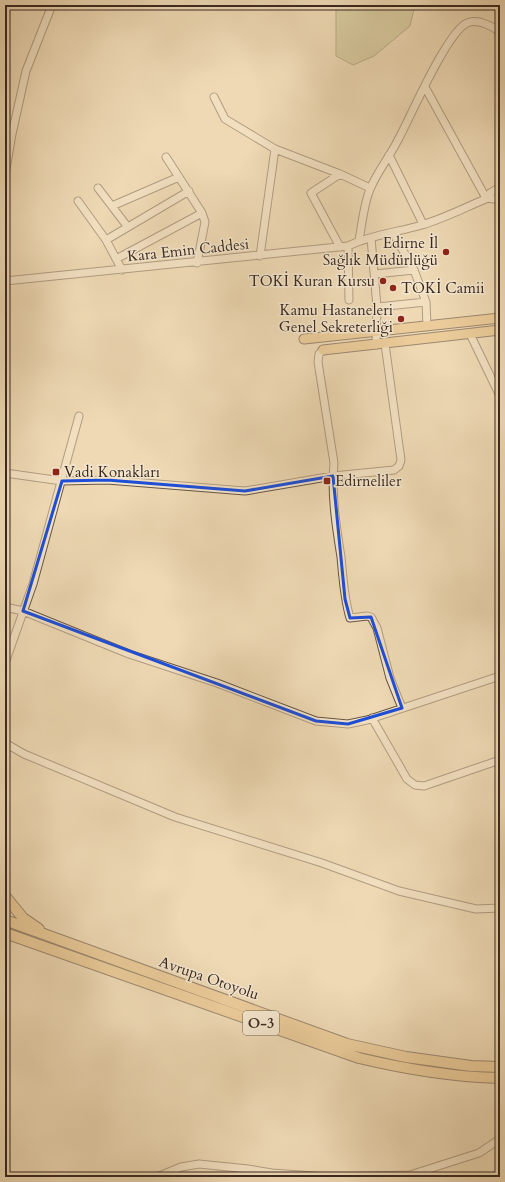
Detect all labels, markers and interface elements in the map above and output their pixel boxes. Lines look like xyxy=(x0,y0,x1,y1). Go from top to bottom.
place label: Edirne İl Sağlık Müdürlüğü xyxy=(323,233,438,270)
street label: Kara Emin Caddesi xyxy=(126,234,250,266)
marker: Edirne İl Sağlık Müdürlüğü xyxy=(441,247,451,257)
place label: TOKİ Kuran Kursu xyxy=(249,271,375,291)
marker: TOKİ Kuran Kursu xyxy=(378,276,388,286)
place label: TOKİ Camii xyxy=(401,278,484,298)
marker: TOKİ Camii xyxy=(388,283,398,293)
place label: Kamu Hastaneleri Genel Sekreterliği xyxy=(279,300,393,337)
marker: Kamu Hastaneleri Genel Sekreterliği xyxy=(396,314,406,324)
place label: Vadi Konakları xyxy=(64,462,160,482)
marker: Vadi Konakları xyxy=(51,467,61,477)
place label: Edirneliler xyxy=(335,471,402,491)
marker: Edirneliler xyxy=(322,476,332,486)
street label: Avrupa Otoyolu xyxy=(156,952,262,1004)
road number: O-3 xyxy=(243,1011,279,1035)

